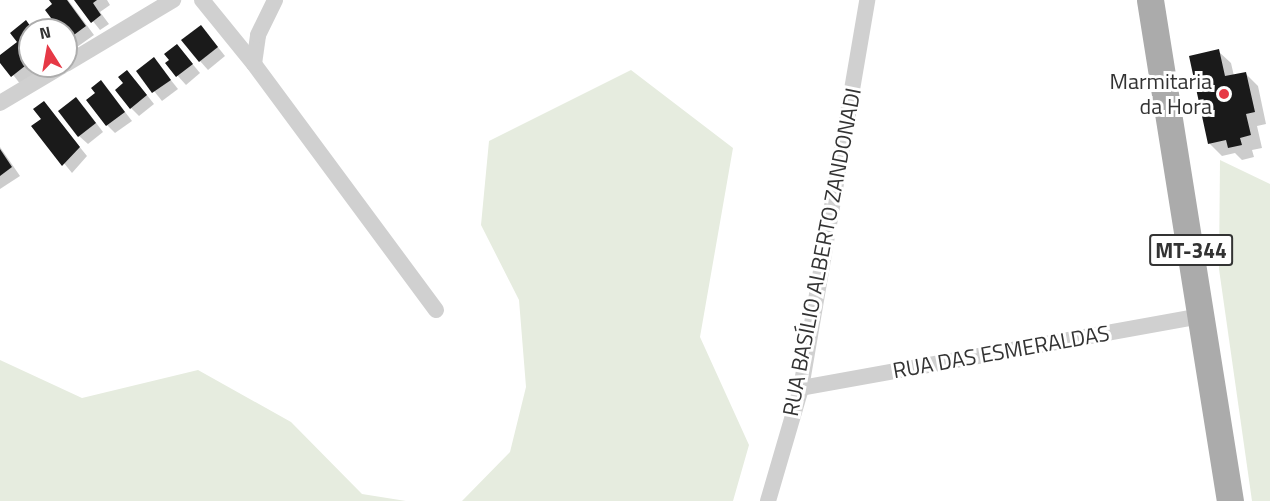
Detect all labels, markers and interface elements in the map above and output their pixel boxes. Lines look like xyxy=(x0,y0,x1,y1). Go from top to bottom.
north arrow xyxy=(18,18,78,78)
text: N xyxy=(37,19,53,45)
place label: Marmitaria da Hora xyxy=(1109,68,1212,119)
street label: RUA BASÍLIO ALBERTO ZANDONADI xyxy=(777,86,867,418)
marker: Marmitaria da Hora xyxy=(1217,87,1231,101)
road number: MT-344 xyxy=(1149,232,1233,268)
street label: RUA DAS ESMERALDAS xyxy=(891,320,1111,384)

